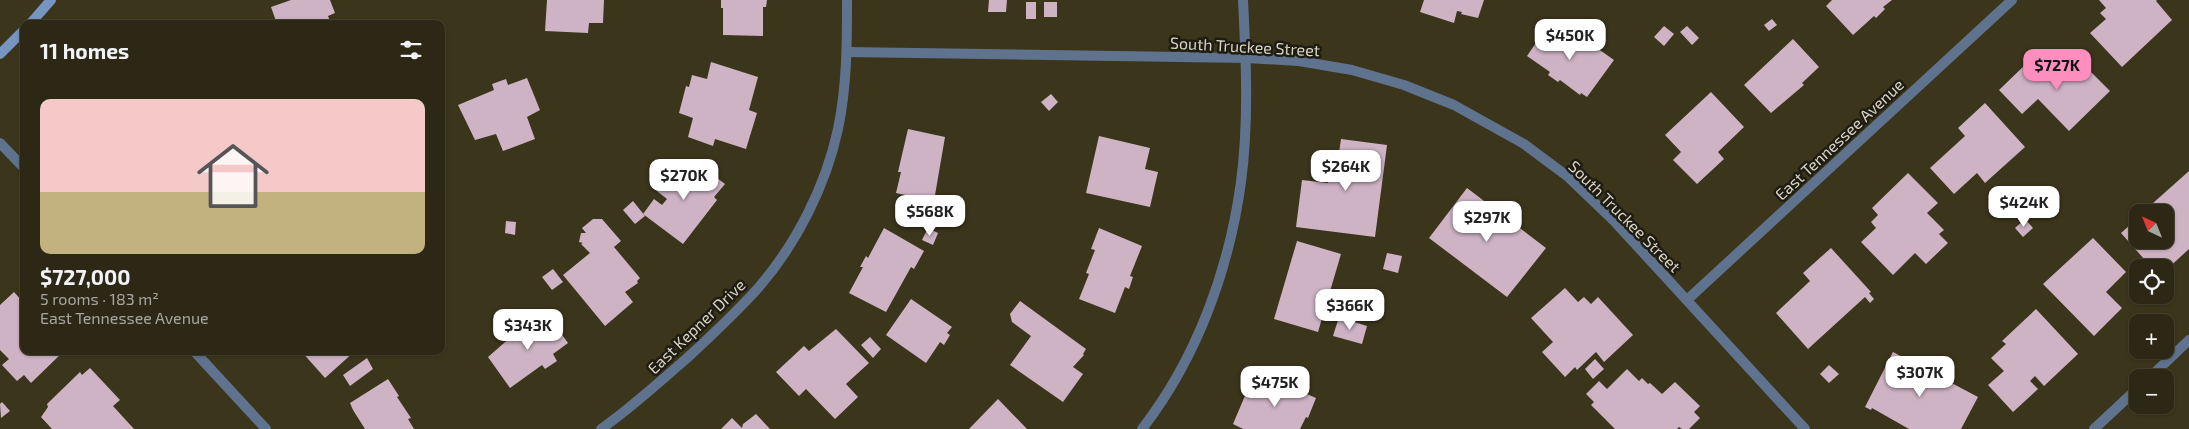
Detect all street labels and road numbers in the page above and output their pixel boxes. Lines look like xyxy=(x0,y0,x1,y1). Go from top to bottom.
street label: South Truckee Street xyxy=(1170,33,1320,59)
street label: East Tennessee Avenue xyxy=(1771,75,1907,203)
street label: South Truckee Street xyxy=(1565,156,1685,276)
street label: East Kepner Drive xyxy=(643,275,749,377)

